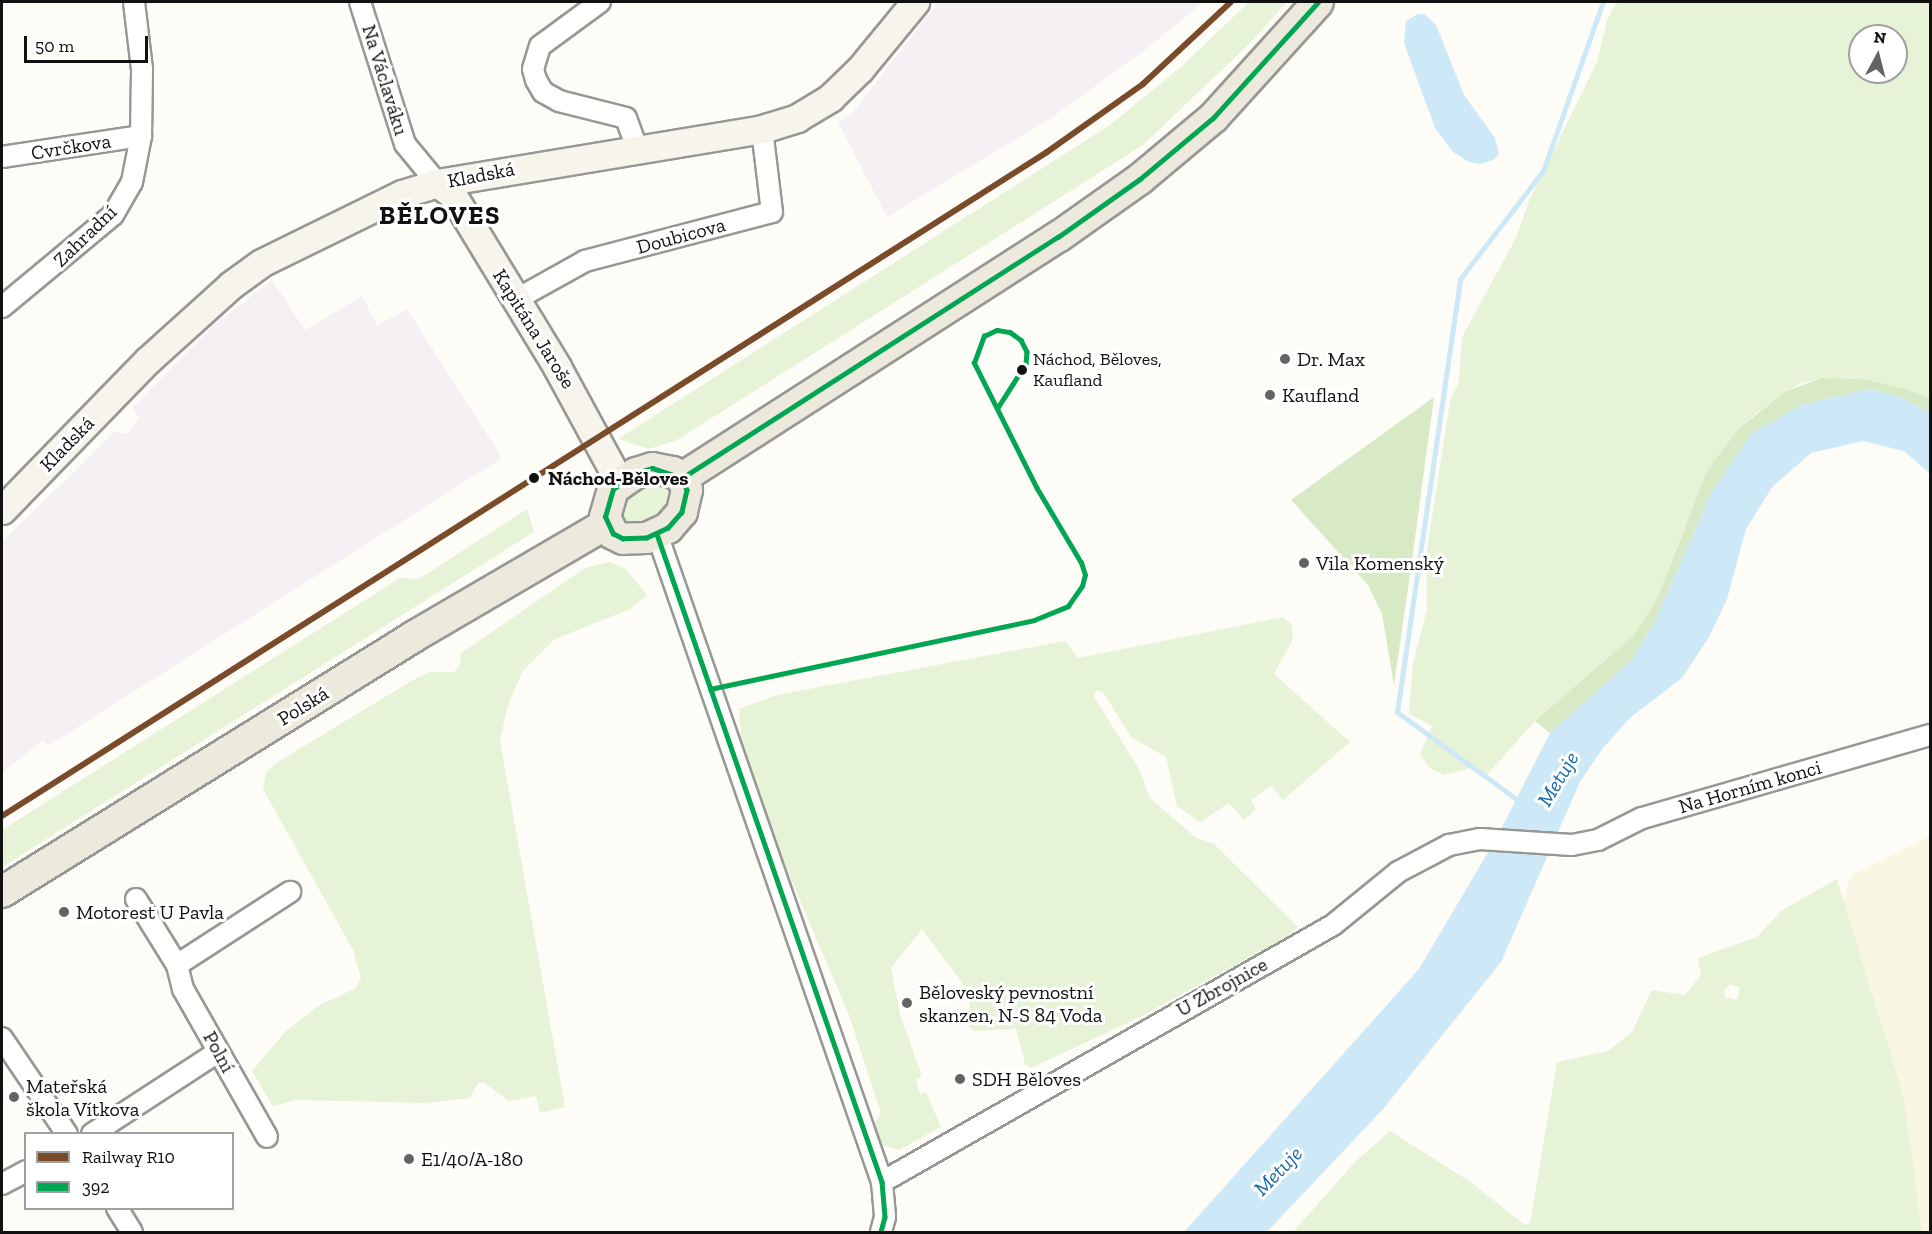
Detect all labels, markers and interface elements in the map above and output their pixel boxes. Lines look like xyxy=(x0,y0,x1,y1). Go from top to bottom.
street label: Na Václaváku xyxy=(357,21,413,139)
scale bar xyxy=(27,24,152,62)
north arrow xyxy=(1848,24,1908,84)
text: N xyxy=(1873,27,1887,48)
text: 50 m xyxy=(35,35,74,57)
street label: Cvrčkova xyxy=(29,129,113,165)
street label: Kladská xyxy=(446,157,516,193)
street label: Zahradní xyxy=(48,200,122,272)
district label: BĚLOVES xyxy=(379,200,501,232)
street label: Doubicova xyxy=(634,213,728,259)
street label: Kapitána Jaroše xyxy=(488,265,580,393)
place label: Dr. Max xyxy=(1297,347,1365,371)
place label: Náchod, Běloves, Kaufland xyxy=(1033,349,1162,392)
marker: Dr. Max xyxy=(1278,352,1292,366)
marker: Náchod, Běloves, Kaufland xyxy=(1016,364,1028,376)
place label: Kaufland xyxy=(1282,383,1359,407)
marker: Kaufland xyxy=(1263,388,1277,402)
street label: Kladská xyxy=(35,411,99,477)
place label: Náchod-Běloves xyxy=(548,466,689,490)
marker: Náchod-Běloves xyxy=(525,469,543,487)
place label: Vila Komenský xyxy=(1316,551,1444,575)
marker: Vila Komenský xyxy=(1297,556,1311,570)
street label: Polská xyxy=(273,681,333,731)
water label: Metuje xyxy=(1532,747,1584,811)
street label: Na Horním konci xyxy=(1676,755,1824,819)
place label: Motorest U Pavla xyxy=(76,900,224,924)
marker: Motorest U Pavla xyxy=(57,905,71,919)
street label: U Zbrojnice xyxy=(1172,952,1272,1022)
place label: Běloveský pevnostní skanzen, N-S 84 Voda xyxy=(919,980,1103,1027)
marker: Běloveský pevnostní skanzen, N-S 84 Voda xyxy=(900,996,914,1010)
street label: Polní xyxy=(198,1027,240,1077)
place label: SDH Běloves xyxy=(972,1067,1081,1091)
marker: SDH Běloves xyxy=(953,1072,967,1086)
place label: Mateřská škola Vítkova xyxy=(26,1074,140,1121)
marker: Mateřská škola Vítkova xyxy=(7,1090,21,1104)
legend xyxy=(24,1132,234,1210)
water label: Metuje xyxy=(1248,1141,1308,1201)
text: Railway R10 xyxy=(82,1146,175,1168)
place label: E1/40/A-180 xyxy=(421,1147,523,1171)
marker: E1/40/A-180 xyxy=(402,1152,416,1166)
text: 392 xyxy=(82,1176,110,1198)

